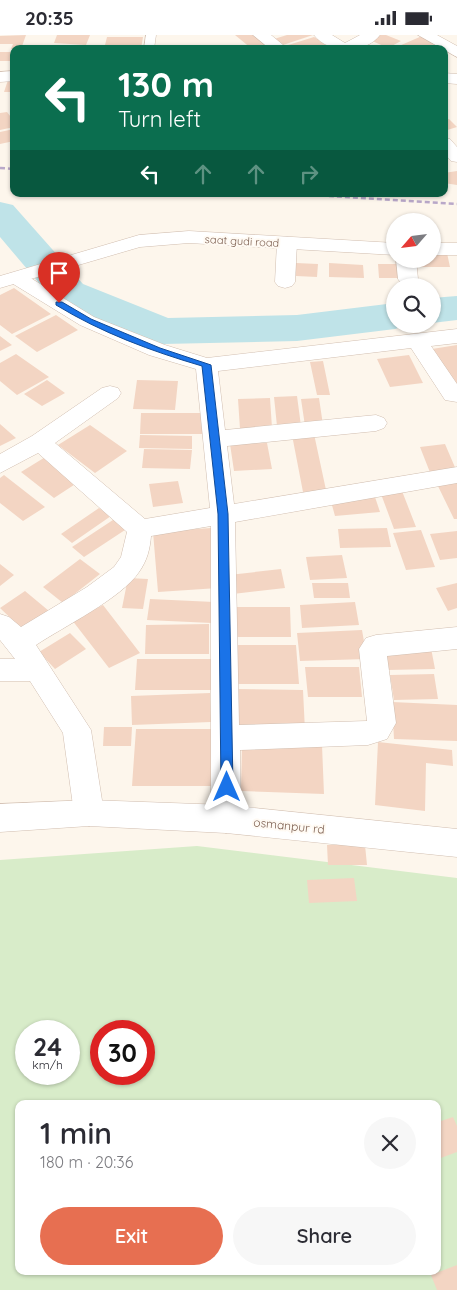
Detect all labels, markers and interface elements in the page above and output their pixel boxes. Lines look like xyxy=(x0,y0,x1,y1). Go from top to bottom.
text: 20:35 xyxy=(25,6,74,30)
text: 130 m xyxy=(118,62,214,106)
icon: left xyxy=(35,65,100,130)
text: Turn left xyxy=(118,105,201,133)
icon: left xyxy=(136,160,164,188)
icon: ahead xyxy=(189,160,217,188)
icon: ahead xyxy=(242,160,270,188)
icon: right xyxy=(295,160,323,188)
north arrow xyxy=(386,213,441,267)
map controls xyxy=(386,213,441,333)
street label: saat gudi road xyxy=(204,232,280,250)
pin xyxy=(38,252,80,303)
icon: arrive xyxy=(45,259,73,287)
button: search xyxy=(386,278,441,333)
position arrow xyxy=(200,760,252,812)
street label: osmanpur rd xyxy=(253,814,325,837)
speed limit sign: 30 xyxy=(90,1020,155,1085)
text: 24 xyxy=(33,1031,62,1062)
text: km/h xyxy=(32,1057,63,1072)
text: 1 min xyxy=(40,1114,112,1152)
button: close xyxy=(364,1117,416,1169)
text: 180 m · 20:36 xyxy=(40,1152,133,1172)
button: Exit xyxy=(40,1207,223,1265)
button: Share xyxy=(233,1207,416,1265)

